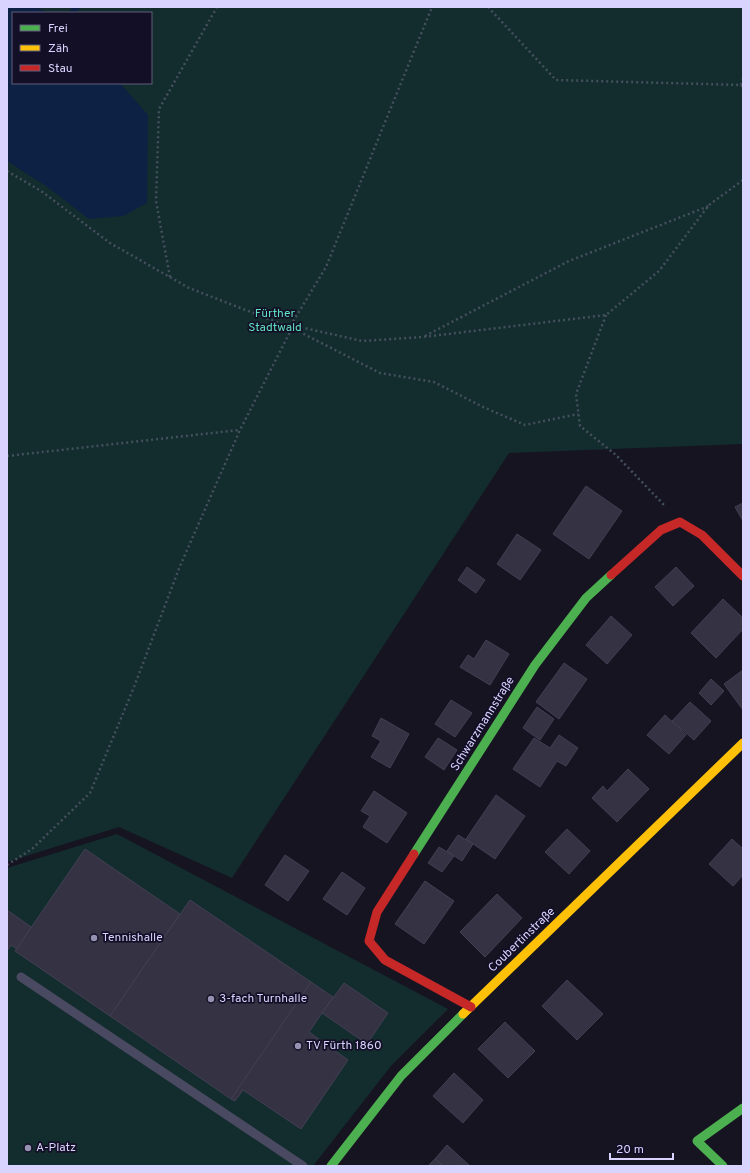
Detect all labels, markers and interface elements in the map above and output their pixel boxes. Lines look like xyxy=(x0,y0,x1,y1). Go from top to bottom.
legend xyxy=(12,12,152,84)
text: Frei xyxy=(48,21,68,37)
text: Zäh xyxy=(48,41,69,57)
text: Stau xyxy=(48,61,73,77)
park label: Fürther Stadtwald xyxy=(248,306,302,336)
street label: Schwarzmannstraße xyxy=(447,674,519,774)
street label: Coubertinstraße xyxy=(485,904,559,976)
place label: Tennishalle xyxy=(102,930,163,946)
marker: Tennishalle xyxy=(89,933,99,943)
place label: 3-fach Turnhalle xyxy=(219,991,307,1007)
marker: 3-fach Turnhalle xyxy=(206,994,216,1004)
place label: TV Fürth 1860 xyxy=(306,1038,382,1054)
marker: TV Fürth 1860 xyxy=(293,1041,303,1051)
scale bar xyxy=(610,1135,673,1161)
place label: A-Platz xyxy=(36,1140,76,1156)
text: 20 m xyxy=(616,1142,644,1158)
marker: A-Platz xyxy=(23,1143,33,1153)

